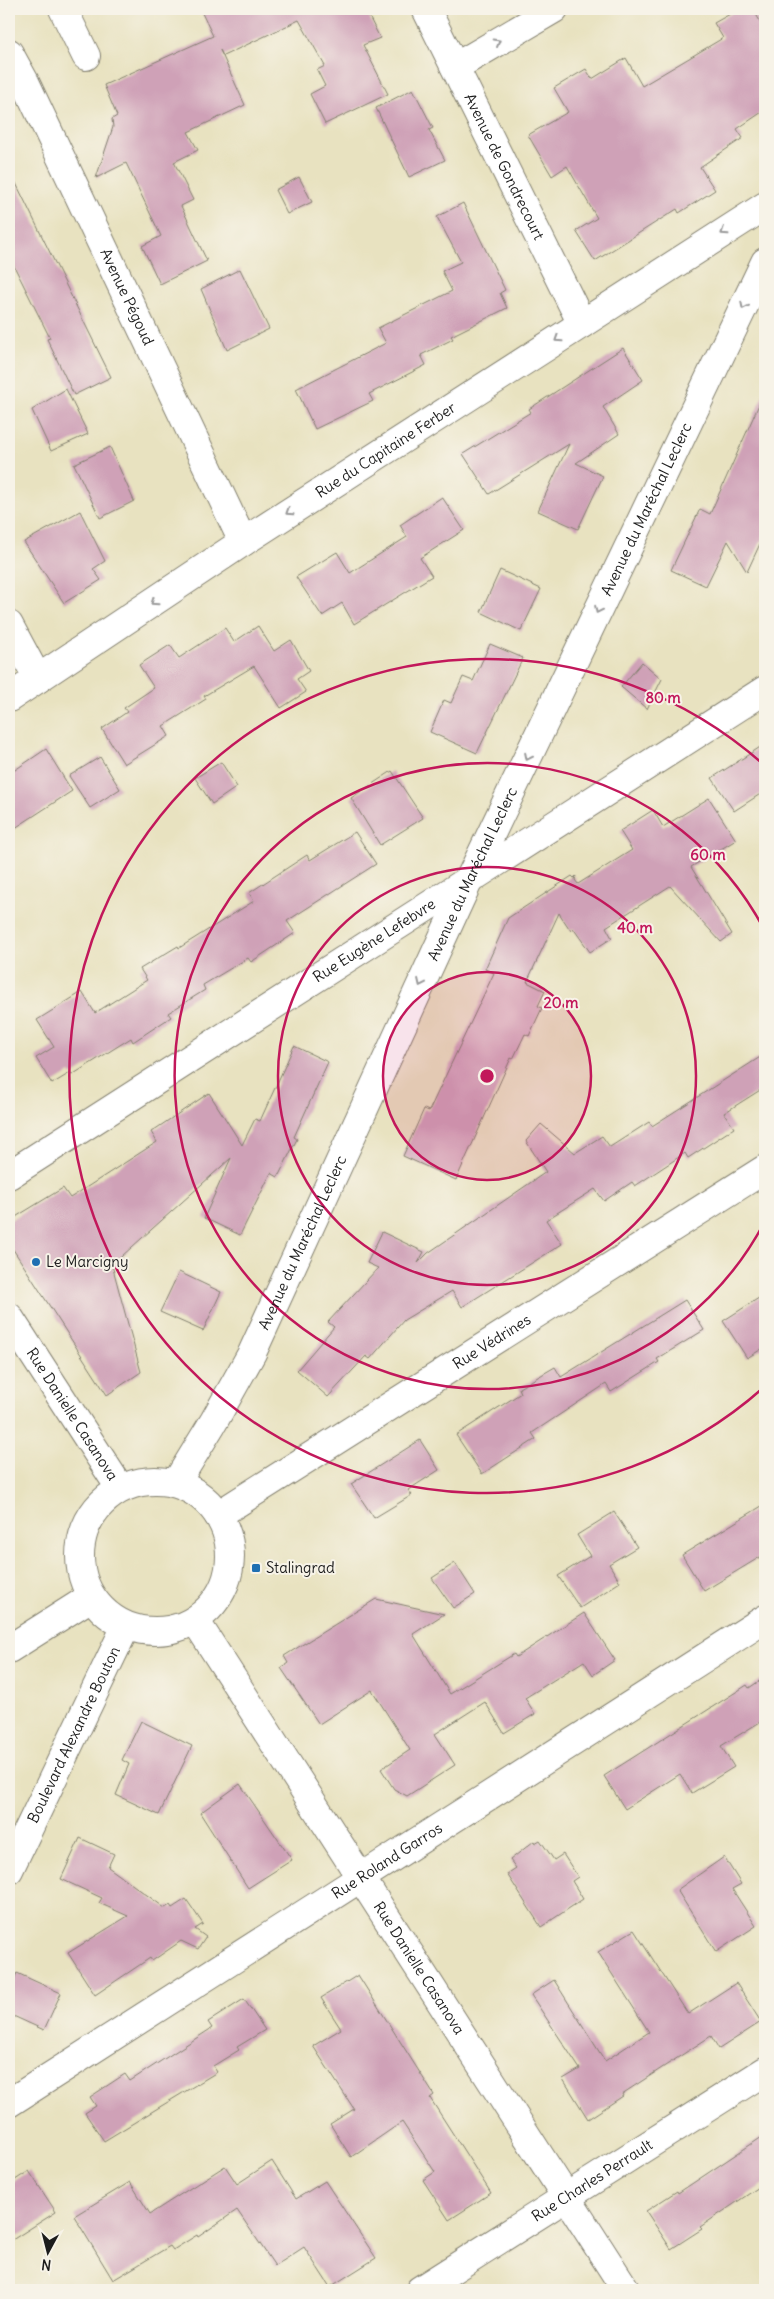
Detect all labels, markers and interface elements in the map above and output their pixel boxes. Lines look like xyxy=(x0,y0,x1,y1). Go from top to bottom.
one-way arrow xyxy=(492,39,501,49)
street label: Avenue de Gondrecourt xyxy=(460,90,549,243)
one-way arrow xyxy=(721,226,730,235)
street label: Avenue Pégoud xyxy=(96,245,158,348)
one-way arrow xyxy=(740,301,750,310)
one-way arrow xyxy=(555,333,564,342)
street label: Rue du Capitaine Ferber xyxy=(312,398,459,502)
street label: Avenue du Maréchal Leclerc xyxy=(597,419,696,599)
one-way arrow xyxy=(285,506,295,515)
one-way arrow xyxy=(150,596,159,605)
one-way arrow xyxy=(594,605,604,614)
text: 80 m xyxy=(645,688,681,707)
one-way arrow xyxy=(524,752,534,761)
street label: Avenue du Maréchal Leclerc xyxy=(423,783,521,964)
text: 60 m xyxy=(690,845,726,864)
street label: Rue Eugène Lefebvre xyxy=(309,894,439,986)
text: 40 m xyxy=(617,918,653,937)
one-way arrow xyxy=(417,978,428,987)
text: 20 m xyxy=(544,993,578,1012)
centre of rings xyxy=(478,1067,496,1085)
street label: Avenue du Maréchal Leclerc xyxy=(254,1152,351,1333)
place label: Le Marcigny xyxy=(46,1252,128,1271)
marker: Le Marcigny xyxy=(30,1256,42,1268)
street label: Rue Védrines xyxy=(449,1310,534,1373)
street label: Rue Danielle Casanova xyxy=(23,1344,123,1484)
place label: Stalingrad xyxy=(266,1558,335,1577)
marker: Stalingrad xyxy=(250,1562,262,1574)
street label: Boulevard Alexandre Bouton xyxy=(23,1643,124,1826)
street label: Rue Roland Garros xyxy=(328,1818,446,1903)
street label: Rue Danielle Casanova xyxy=(370,1898,469,2038)
street label: Rue Charles Perrault xyxy=(528,2135,656,2226)
north arrow xyxy=(22,2226,72,2276)
text: N xyxy=(41,2255,52,2274)

